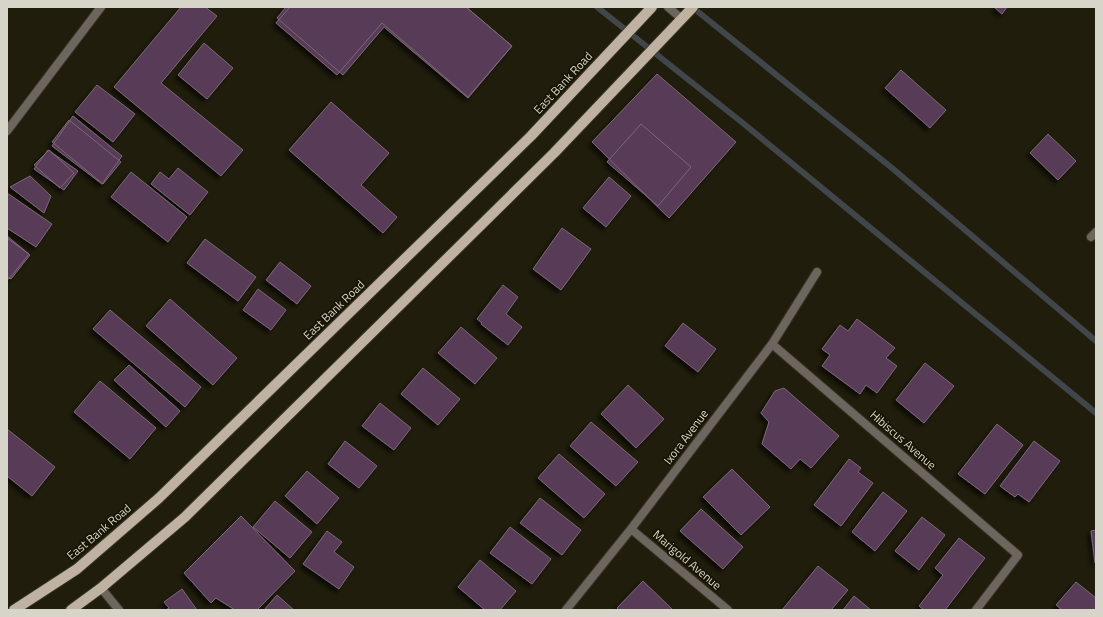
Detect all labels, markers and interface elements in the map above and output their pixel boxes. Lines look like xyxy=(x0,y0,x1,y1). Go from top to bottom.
street label: East Bank Road xyxy=(529,47,597,118)
street label: East Bank Road xyxy=(299,275,369,344)
street label: Ixora Avenue xyxy=(658,405,713,468)
street label: Hibiscus Avenue xyxy=(866,405,941,474)
street label: East Bank Road xyxy=(62,499,135,564)
street label: Marigold Avenue xyxy=(649,525,726,594)

